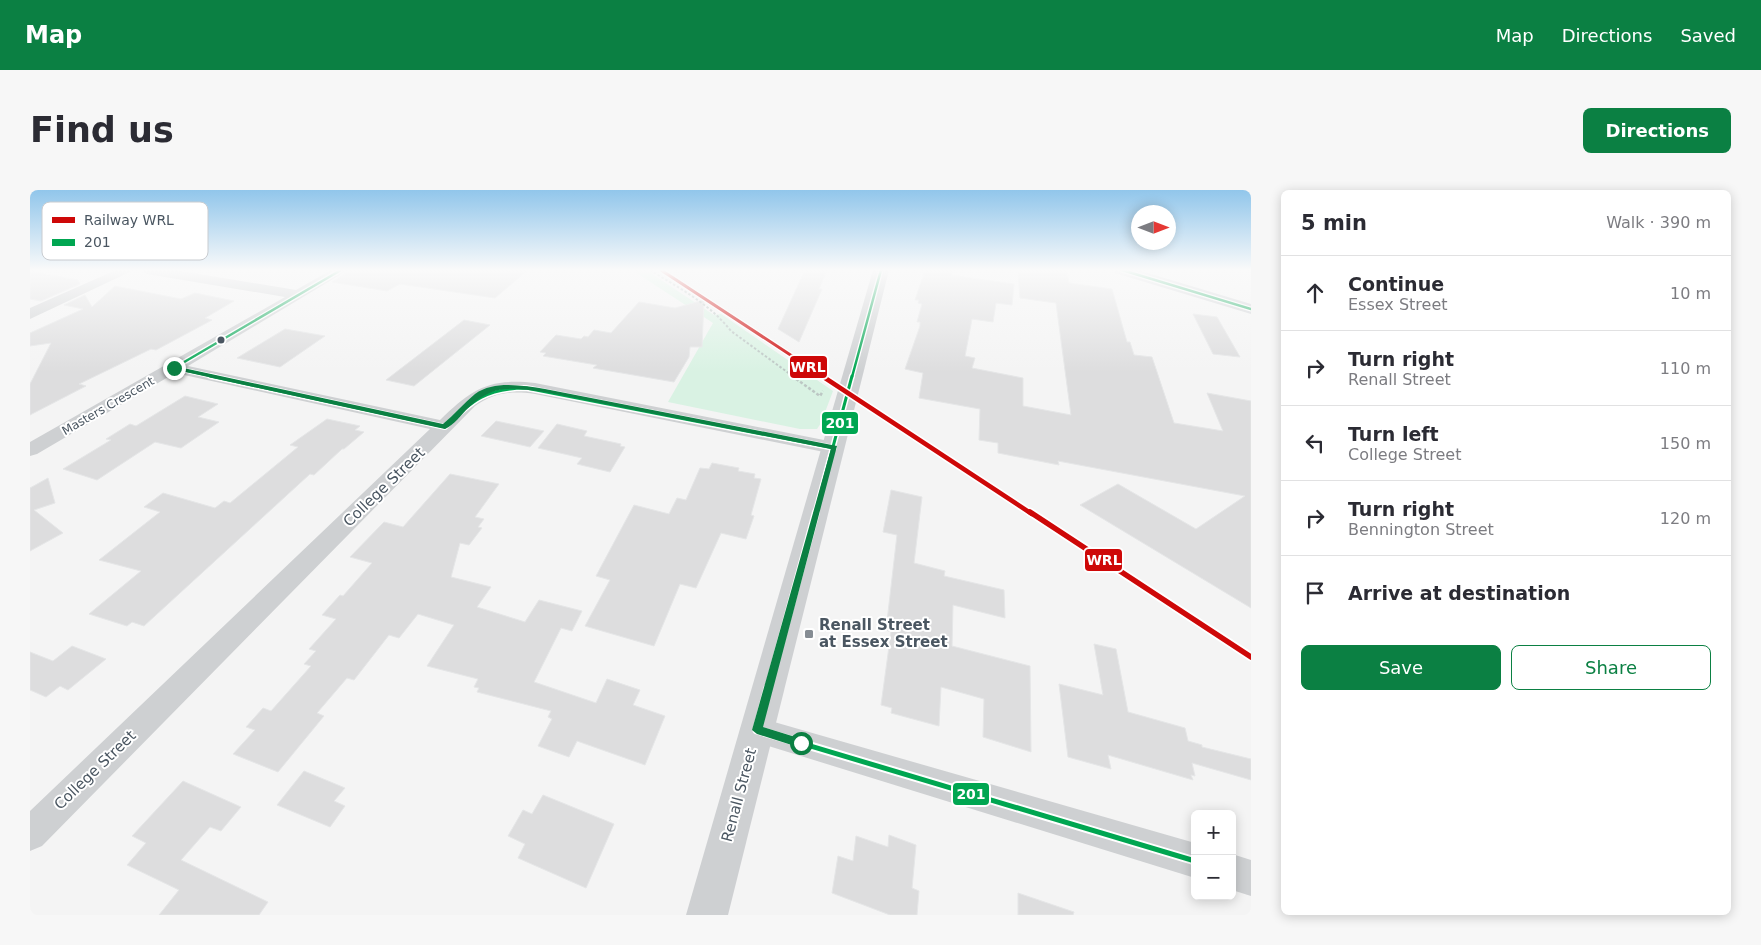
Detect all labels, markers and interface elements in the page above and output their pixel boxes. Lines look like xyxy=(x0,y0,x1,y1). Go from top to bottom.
text: Map xyxy=(25,21,82,49)
text: Map xyxy=(1496,25,1534,46)
text: Directions xyxy=(1562,25,1652,46)
text: Saved xyxy=(1680,25,1736,46)
button: Directions xyxy=(1583,108,1731,153)
text: Find us xyxy=(30,110,174,150)
legend xyxy=(42,202,208,260)
north arrow xyxy=(1131,205,1176,250)
text: 5 min xyxy=(1301,211,1367,235)
text: Railway WRL xyxy=(84,212,174,228)
text: Walk · 390 m xyxy=(1606,213,1711,232)
text: 201 xyxy=(84,234,111,250)
text: Continue xyxy=(1348,273,1444,295)
icon: ahead xyxy=(1301,279,1329,307)
text: 10 m xyxy=(1670,284,1711,303)
text: Essex Street xyxy=(1348,295,1448,314)
unlabelled marker xyxy=(216,335,226,345)
text: Turn right xyxy=(1348,348,1454,370)
icon: right xyxy=(1301,354,1329,382)
line badge: WRL xyxy=(789,355,828,379)
route end xyxy=(163,357,186,380)
text: WRL xyxy=(790,359,826,375)
text: 110 m xyxy=(1660,359,1711,378)
text: Renall Street xyxy=(1348,370,1451,389)
street label: Masters Crescent xyxy=(59,374,157,438)
line badge: 201 xyxy=(821,411,859,435)
text: 201 xyxy=(825,415,855,431)
text: Turn left xyxy=(1348,423,1439,445)
icon: left xyxy=(1301,429,1329,457)
text: 150 m xyxy=(1660,434,1711,453)
street label: College Street xyxy=(340,444,429,530)
text: College Street xyxy=(1348,445,1461,464)
text: Turn right xyxy=(1348,498,1454,520)
icon: right xyxy=(1301,504,1329,532)
text: 120 m xyxy=(1660,509,1711,528)
text: Bennington Street xyxy=(1348,520,1494,539)
line badge: WRL xyxy=(1084,548,1123,572)
text: WRL xyxy=(1086,552,1122,568)
icon: arrive xyxy=(1301,579,1329,607)
text: Arrive at destination xyxy=(1348,582,1570,604)
place label: Renall Street at Essex Street xyxy=(819,616,948,651)
marker: Renall Street at Essex Street xyxy=(803,628,815,640)
button: Save xyxy=(1301,645,1501,690)
button: Share xyxy=(1511,645,1711,690)
street label: College Street xyxy=(51,727,140,813)
route start xyxy=(790,732,813,755)
street label: Renall Street xyxy=(718,746,760,844)
line badge: 201 xyxy=(952,782,990,806)
text: 201 xyxy=(956,786,986,802)
map controls xyxy=(1191,810,1236,900)
button: + xyxy=(1191,810,1236,855)
button: − xyxy=(1191,855,1236,900)

